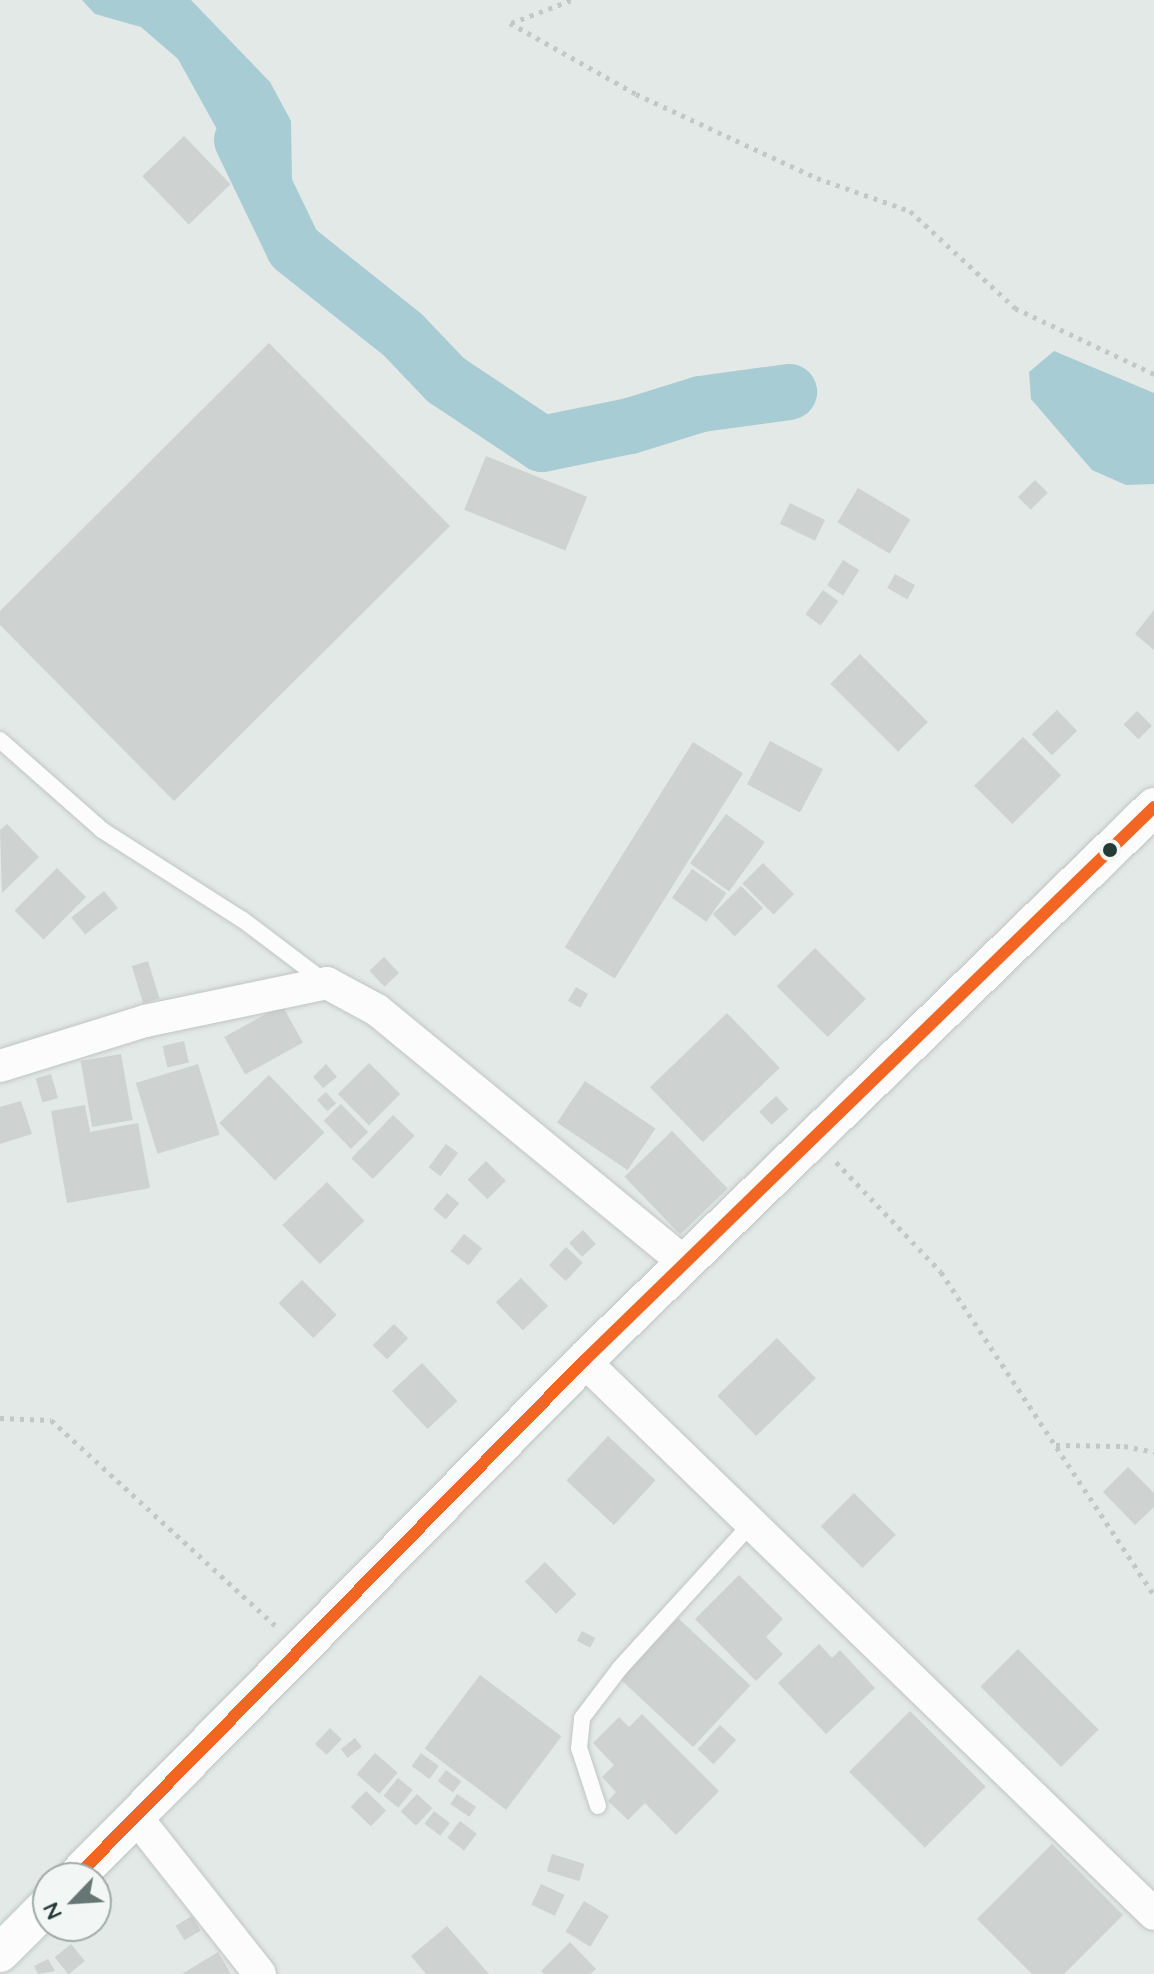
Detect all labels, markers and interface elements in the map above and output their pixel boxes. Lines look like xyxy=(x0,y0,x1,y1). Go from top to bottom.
unlabelled marker xyxy=(1102,842,1118,858)
north arrow xyxy=(32,1862,112,1942)
text: N xyxy=(36,1898,68,1925)

